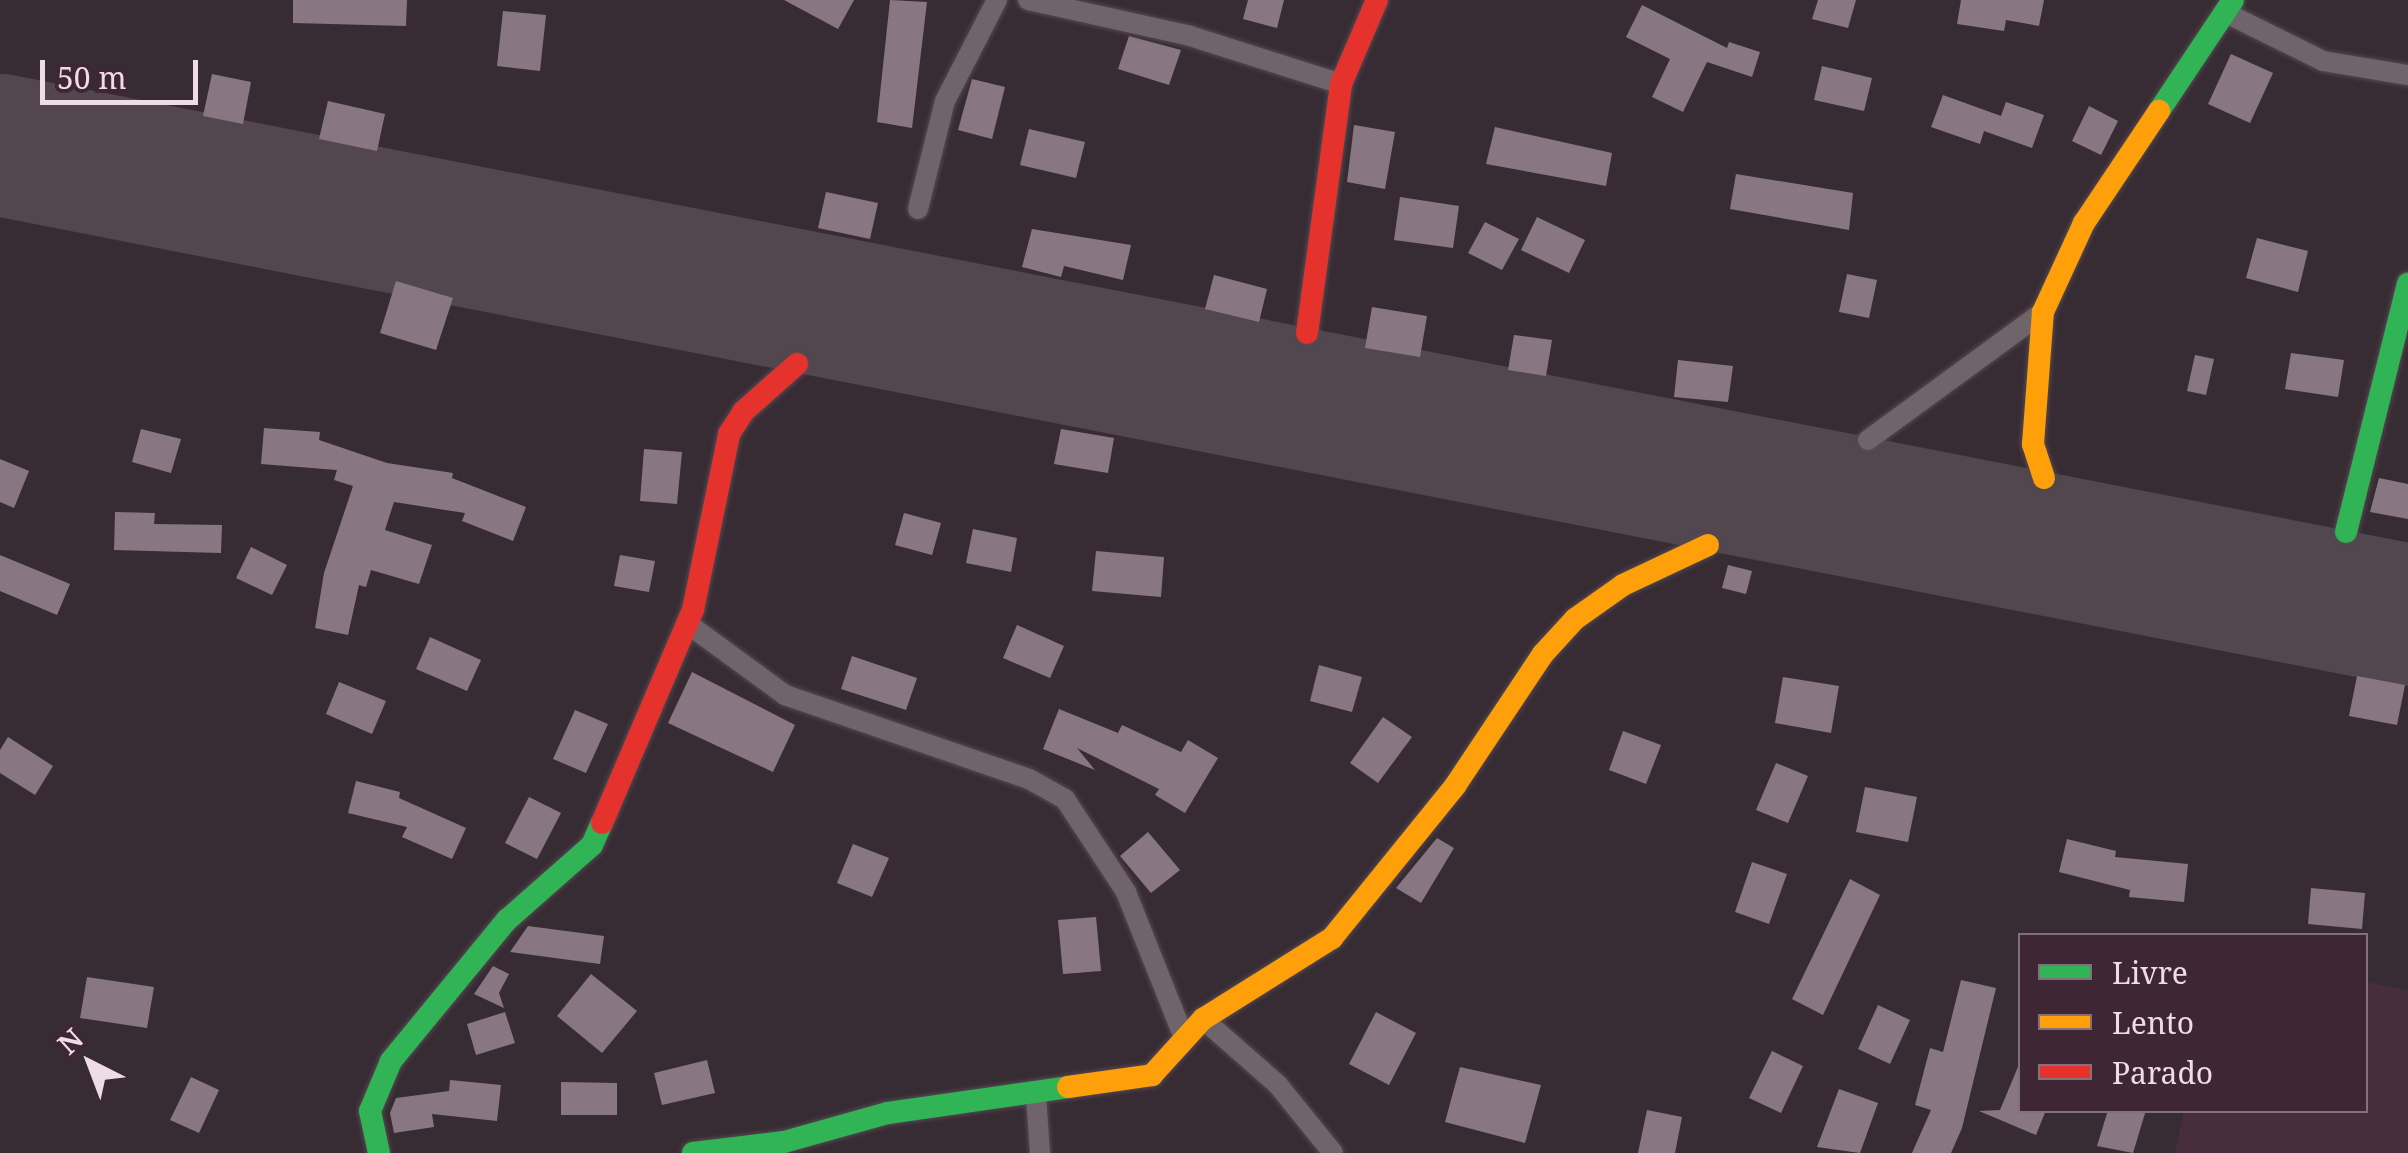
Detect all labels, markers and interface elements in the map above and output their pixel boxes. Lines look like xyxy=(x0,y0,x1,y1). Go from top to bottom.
scale bar xyxy=(45,40,202,102)
text: 50 m xyxy=(57,57,127,98)
legend xyxy=(2018,933,2368,1113)
text: Livre xyxy=(2112,952,2188,993)
text: Lento xyxy=(2112,1002,2194,1043)
north arrow xyxy=(40,1013,140,1113)
text: N xyxy=(49,1019,91,1062)
text: Parado xyxy=(2112,1052,2213,1093)

